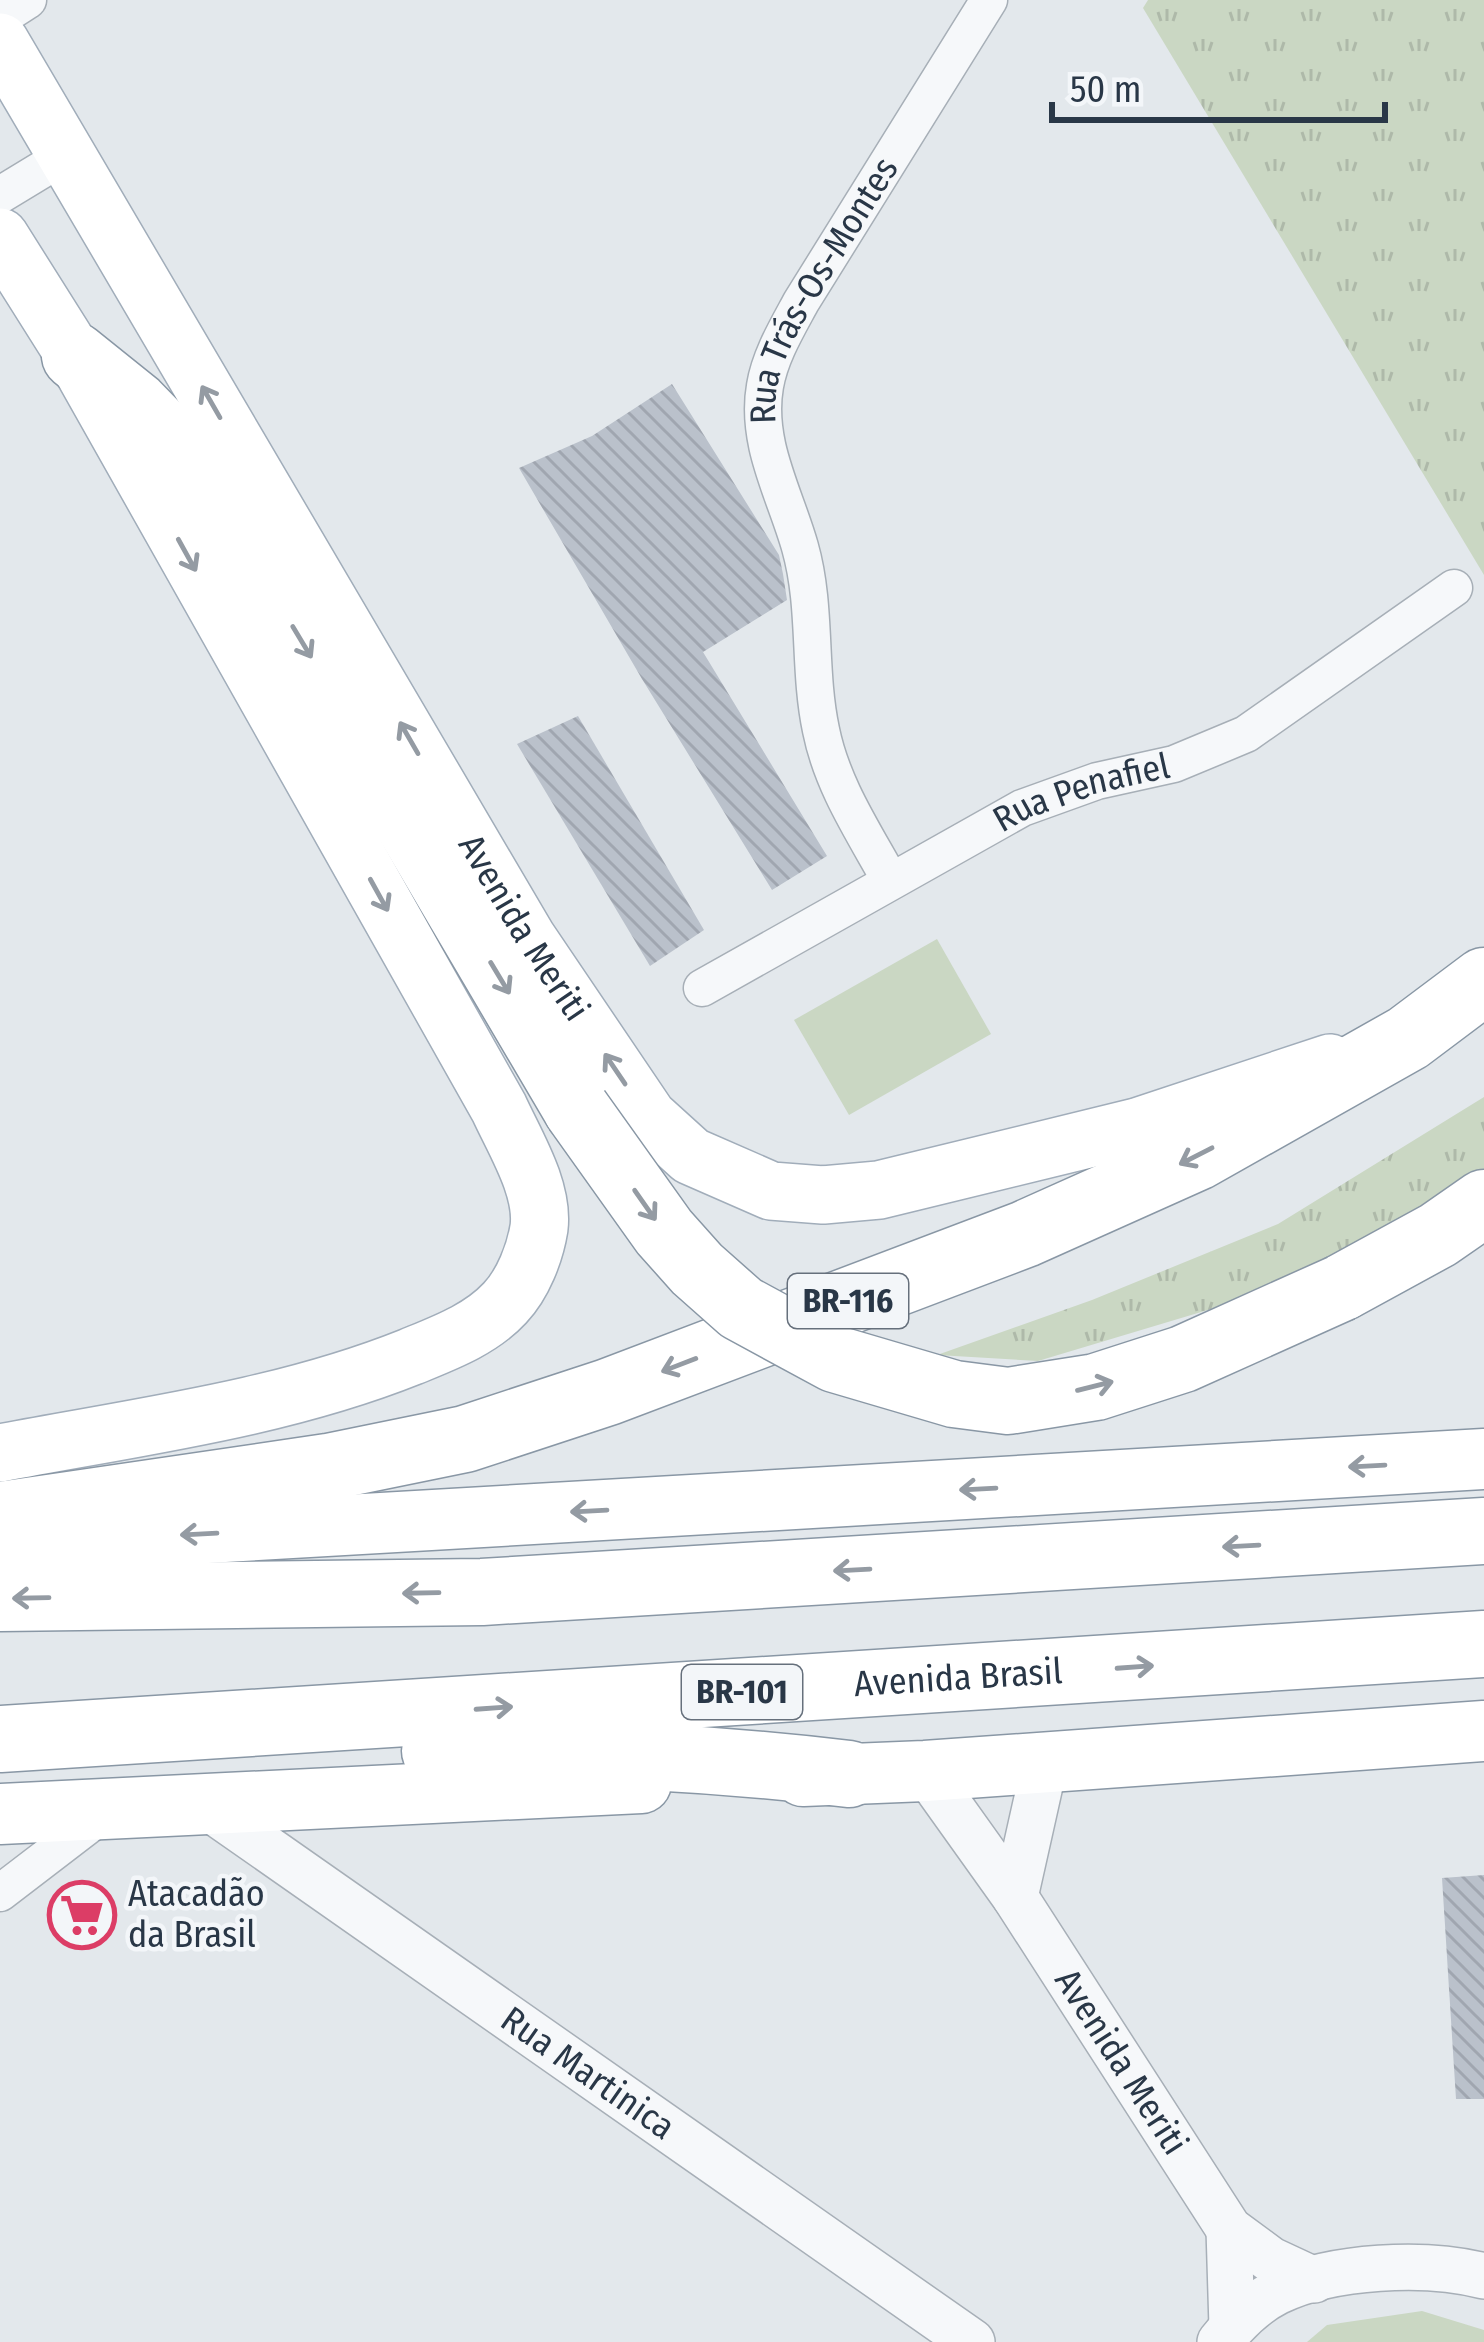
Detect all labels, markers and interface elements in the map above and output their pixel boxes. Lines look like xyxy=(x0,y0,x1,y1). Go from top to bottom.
scale bar xyxy=(1052,48,1385,122)
text: 50 m xyxy=(1070,68,1141,112)
street label: Rua Trás-Os-Montes xyxy=(741,149,908,425)
one-way arrow xyxy=(199,385,223,420)
one-way arrow xyxy=(176,537,200,572)
one-way arrow xyxy=(290,624,314,659)
one-way arrow xyxy=(397,721,421,756)
street label: Rua Penafiel xyxy=(985,744,1174,842)
street label: Avenida Meriti xyxy=(449,826,599,1029)
one-way arrow xyxy=(368,876,391,911)
one-way arrow xyxy=(488,960,512,995)
one-way arrow xyxy=(603,1053,628,1086)
one-way arrow xyxy=(1178,1146,1214,1168)
one-way arrow xyxy=(632,1188,657,1221)
road number: BR-116 xyxy=(788,1274,908,1328)
one-way arrow xyxy=(661,1356,698,1378)
one-way arrow xyxy=(1076,1373,1114,1396)
one-way arrow xyxy=(1348,1455,1387,1478)
one-way arrow xyxy=(959,1477,998,1500)
one-way arrow xyxy=(570,1500,609,1523)
one-way arrow xyxy=(180,1522,219,1545)
one-way arrow xyxy=(1222,1535,1261,1558)
one-way arrow xyxy=(833,1558,872,1581)
one-way arrow xyxy=(402,1582,441,1604)
one-way arrow xyxy=(12,1587,51,1609)
street label: Avenida Brasil xyxy=(853,1649,1064,1706)
one-way arrow xyxy=(1115,1655,1154,1678)
road number: BR-101 xyxy=(682,1665,802,1719)
one-way arrow xyxy=(474,1696,513,1719)
place label: Atacadão da Brasil xyxy=(128,1872,265,1957)
supermarket icon: Atacadão da Brasil xyxy=(47,1880,117,1950)
street label: Avenida Meriti xyxy=(1045,1961,1197,2163)
street label: Rua Martinica xyxy=(492,1997,683,2149)

